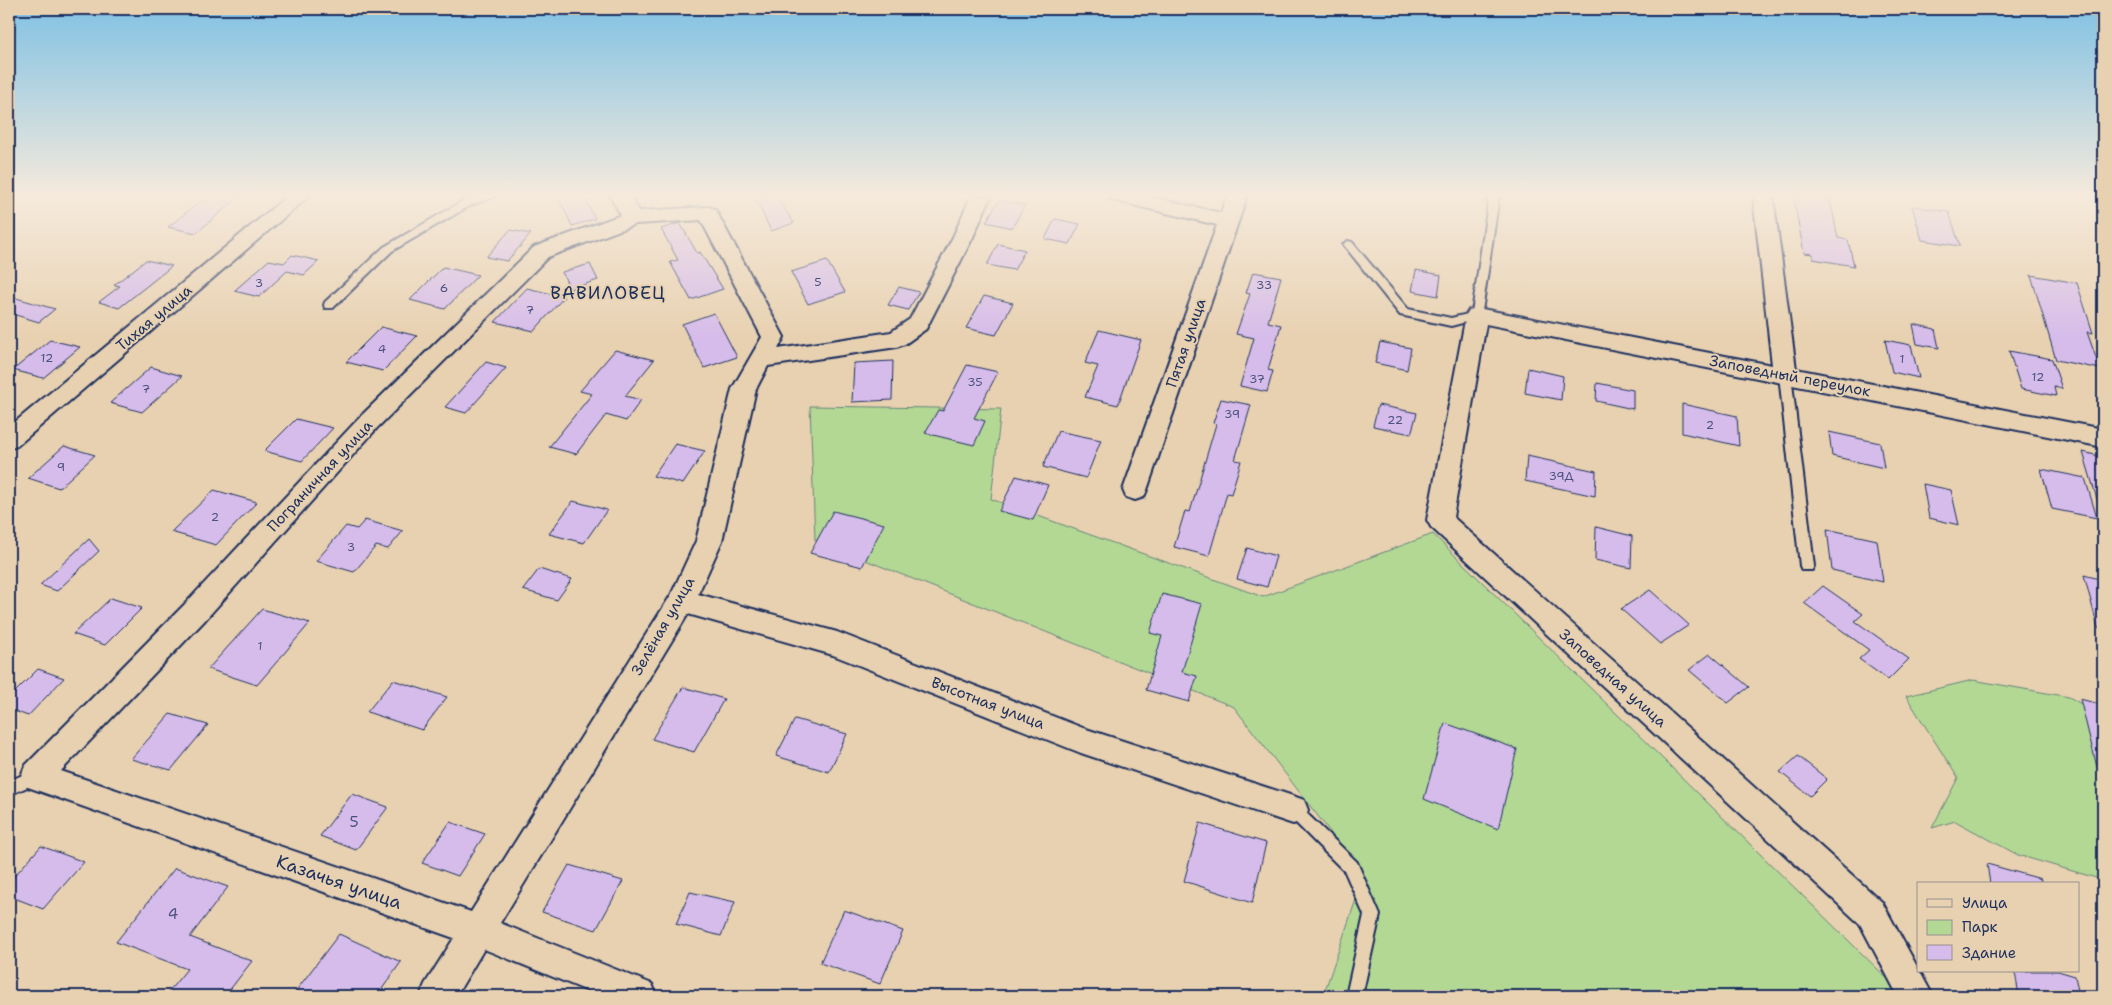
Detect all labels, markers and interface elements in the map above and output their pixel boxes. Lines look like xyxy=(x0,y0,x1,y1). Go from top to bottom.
house number: 5 xyxy=(814,274,822,290)
house number: 3 xyxy=(255,275,263,291)
house number: 33 xyxy=(1256,277,1272,293)
street label: Тихая улица xyxy=(112,280,197,356)
house number: 6 xyxy=(440,280,448,296)
district label: ВАВИЛОВЕЦ xyxy=(550,281,666,305)
street label: Пятая улица xyxy=(1161,295,1211,390)
house number: 7 xyxy=(526,302,534,318)
house number: 4 xyxy=(378,341,386,357)
house number: 12 xyxy=(41,350,53,366)
street label: Заповедный переулок xyxy=(1708,351,1872,401)
house number: 1 xyxy=(1899,351,1905,367)
house number: 12 xyxy=(2032,369,2044,385)
house number: 37 xyxy=(1249,371,1265,387)
house number: 35 xyxy=(967,374,983,390)
house number: 7 xyxy=(142,381,150,397)
house number: 39 xyxy=(1224,406,1240,422)
house number: 22 xyxy=(1387,412,1403,428)
street label: Пограничная улица xyxy=(263,415,378,536)
house number: 2 xyxy=(1706,417,1714,433)
house number: 9 xyxy=(57,459,65,475)
house number: 39Д xyxy=(1548,468,1574,484)
house number: 2 xyxy=(211,509,219,525)
house number: 3 xyxy=(347,539,355,555)
street label: Зелёная улица xyxy=(627,572,700,679)
street label: Заповедная улица xyxy=(1555,624,1671,732)
house number: 1 xyxy=(257,638,263,654)
street label: Высотная улица xyxy=(928,672,1048,734)
house number: 5 xyxy=(349,812,359,832)
street label: Казачья улица xyxy=(273,849,405,915)
legend xyxy=(1917,882,2080,972)
text: Улица xyxy=(1962,893,2008,913)
house number: 4 xyxy=(168,904,178,924)
text: Парк xyxy=(1962,917,1998,937)
text: Здание xyxy=(1962,943,2016,963)

